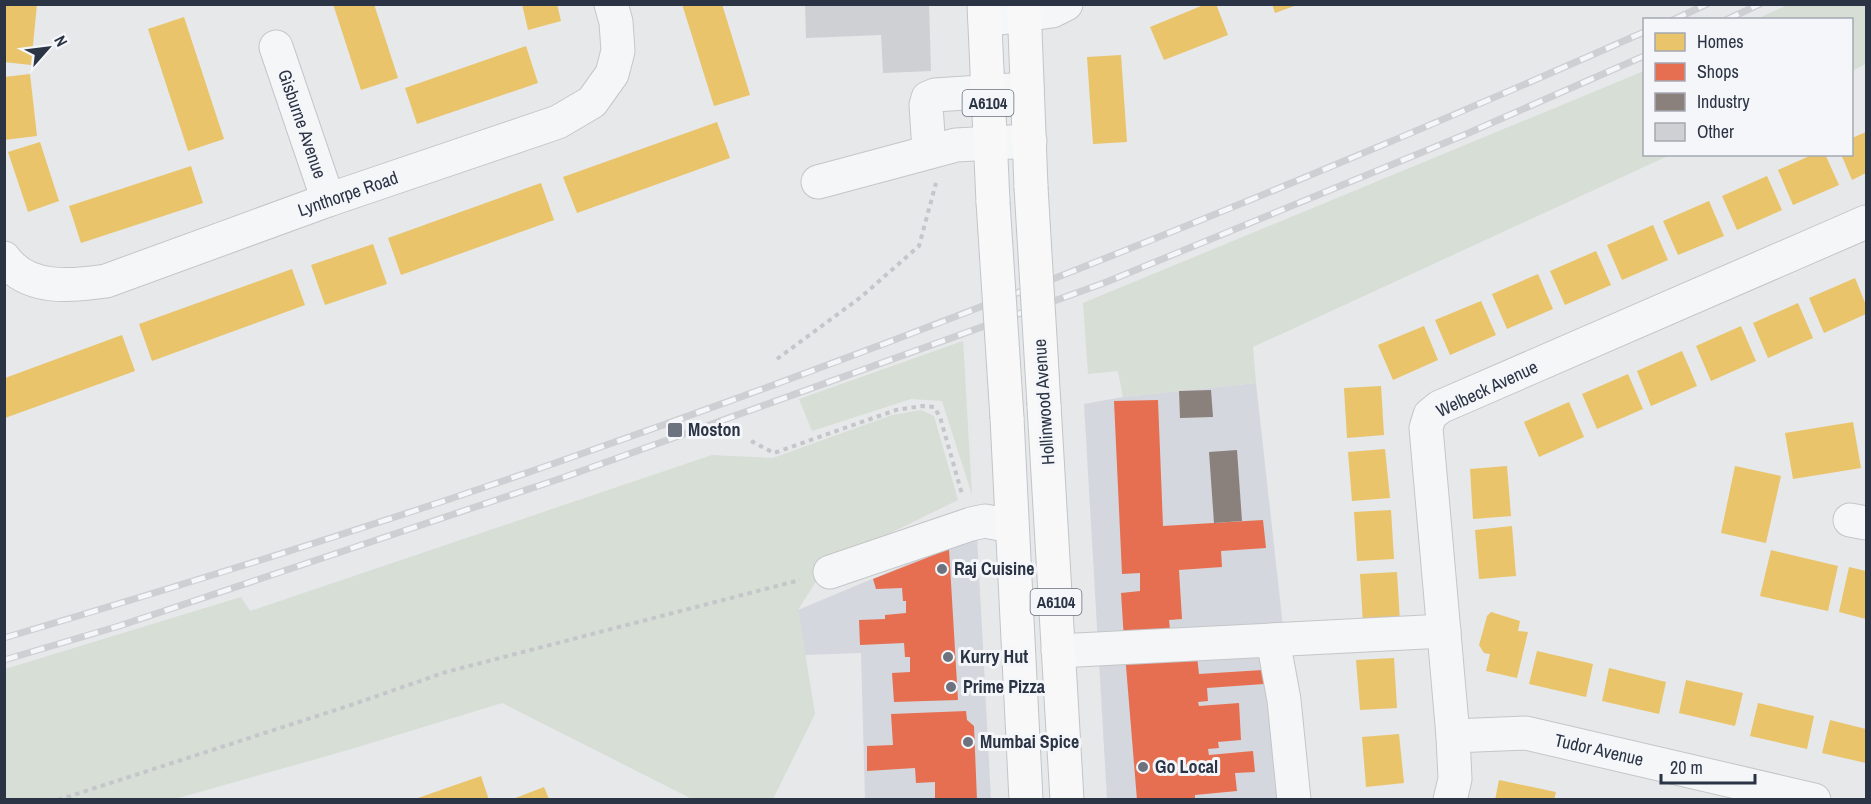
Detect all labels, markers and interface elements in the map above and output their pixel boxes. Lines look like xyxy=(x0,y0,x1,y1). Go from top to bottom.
north arrow xyxy=(18,18,78,78)
legend xyxy=(1643,18,1853,156)
text: Homes xyxy=(1697,29,1744,54)
text: N xyxy=(49,32,73,50)
text: Shops xyxy=(1697,59,1739,84)
street label: Gisburne Avenue xyxy=(272,66,333,182)
text: Industry xyxy=(1697,89,1750,114)
road number: A6104 xyxy=(962,90,1014,116)
text: Other xyxy=(1697,119,1734,144)
street label: Lynthorpe Road xyxy=(294,165,401,222)
street label: Hollinwood Avenue xyxy=(1027,338,1060,466)
street label: Welbeck Avenue xyxy=(1432,354,1542,423)
place label: Moston xyxy=(688,417,740,442)
marker: Moston xyxy=(666,421,684,439)
place label: Raj Cuisine xyxy=(954,556,1034,581)
marker: Raj Cuisine xyxy=(935,562,949,576)
road number: A6104 xyxy=(1030,589,1082,615)
place label: Kurry Hut xyxy=(960,644,1028,669)
marker: Kurry Hut xyxy=(941,650,955,664)
place label: Prime Pizza xyxy=(963,674,1046,699)
marker: Prime Pizza xyxy=(944,680,958,694)
street label: Tudor Avenue xyxy=(1552,727,1646,772)
place label: Mumbai Spice xyxy=(980,729,1079,754)
marker: Mumbai Spice xyxy=(961,735,975,749)
scale bar xyxy=(1661,747,1756,785)
place label: Go Local xyxy=(1155,754,1218,779)
text: 20 m xyxy=(1670,755,1703,780)
marker: Go Local xyxy=(1136,760,1150,774)

